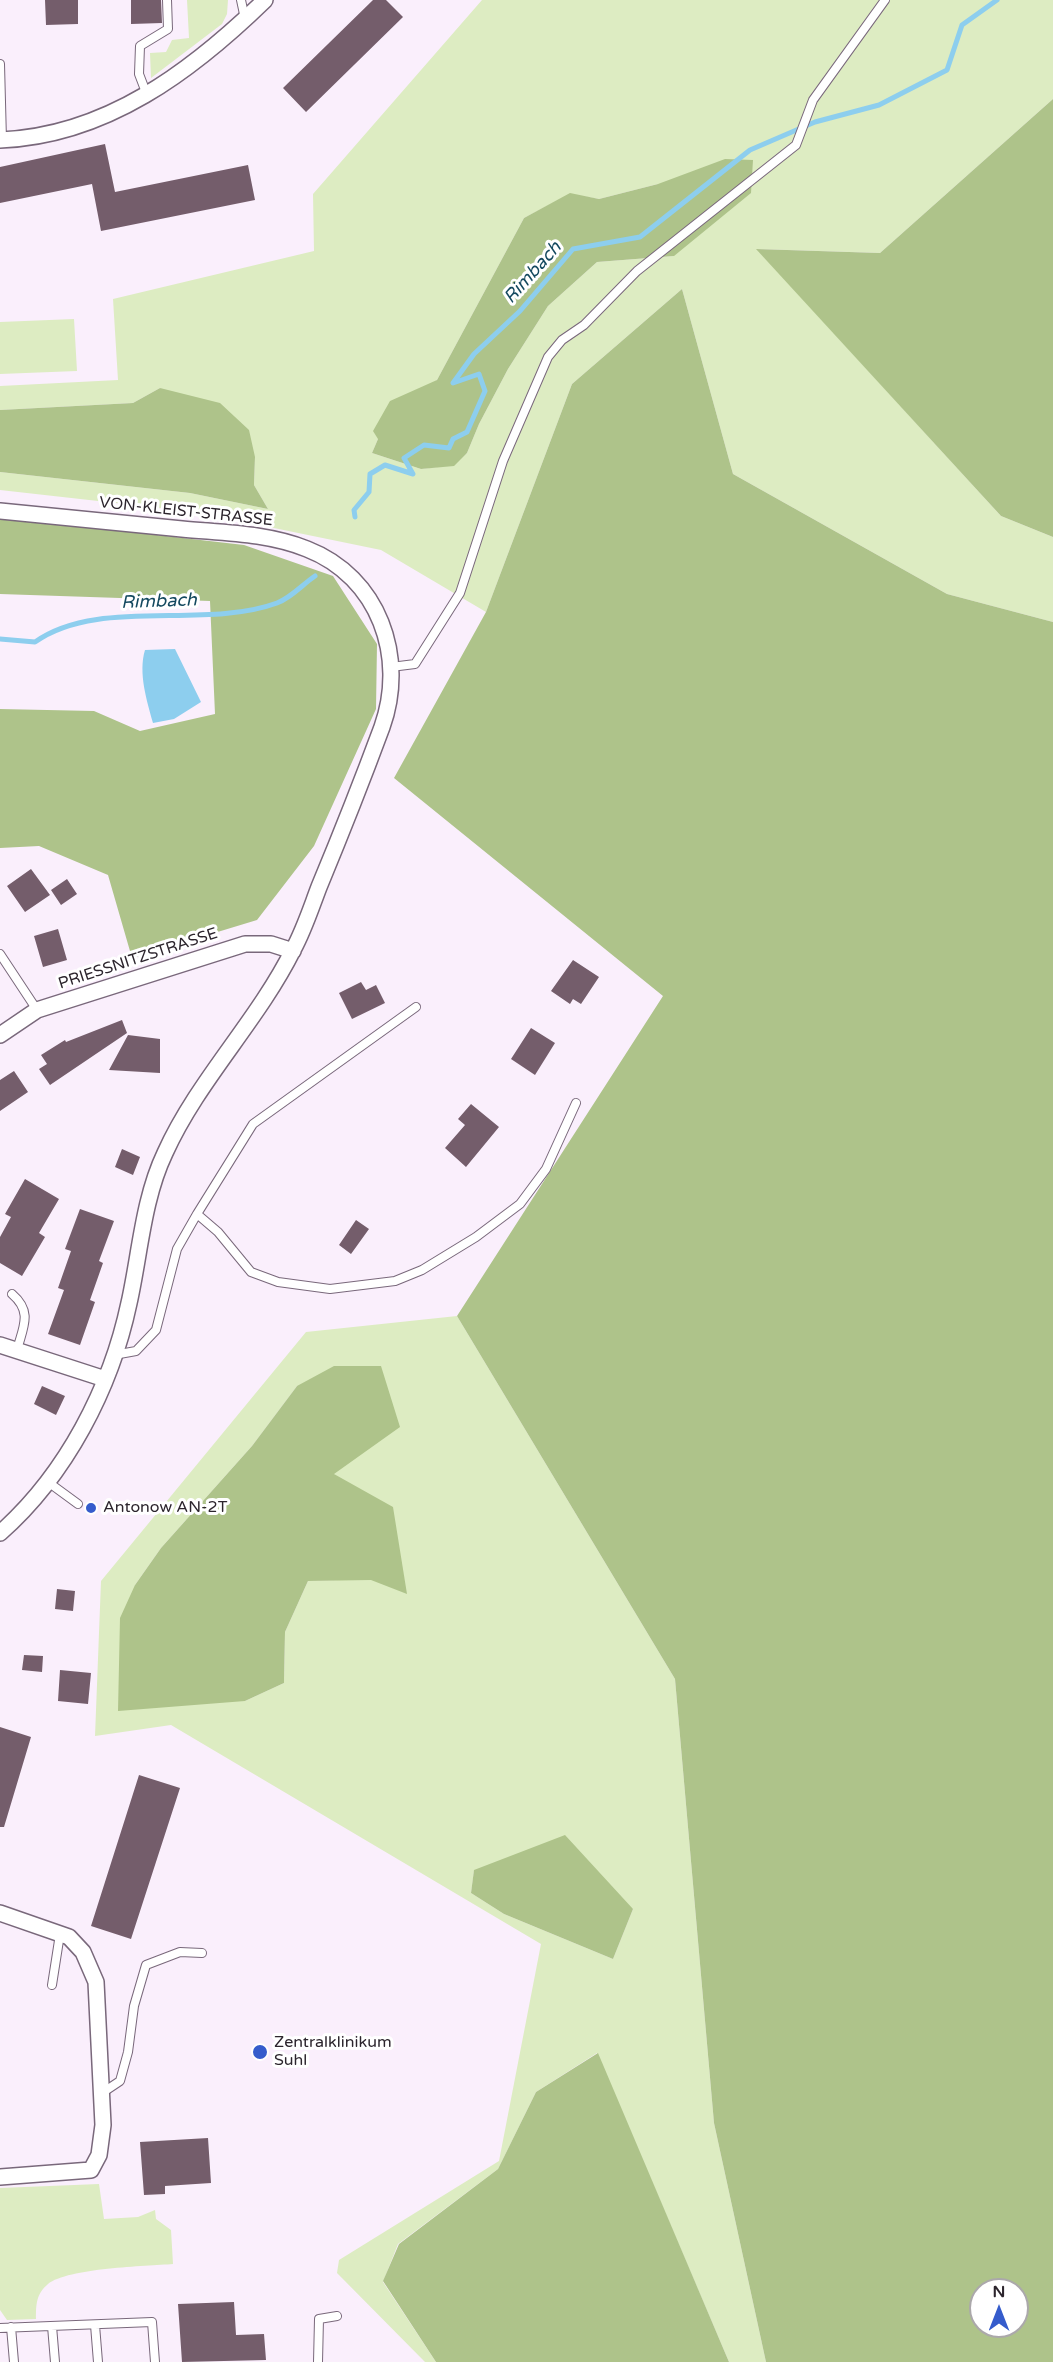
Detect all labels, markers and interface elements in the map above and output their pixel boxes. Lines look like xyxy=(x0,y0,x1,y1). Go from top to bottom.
water label: Rimbach xyxy=(500,238,566,308)
street label: VON-KLEIST-STRASSE xyxy=(98,493,274,531)
water label: Rimbach xyxy=(121,590,197,614)
street label: PRIESSNITZSTRASSE xyxy=(56,924,220,994)
place label: Antonow AN-2T xyxy=(103,1498,227,1518)
marker: Antonow AN-2T xyxy=(84,1501,98,1515)
place label: Zentralklinikum Suhl xyxy=(274,2033,392,2071)
marker: Zentralklinikum Suhl xyxy=(251,2043,269,2061)
north arrow xyxy=(969,2278,1029,2338)
text: N xyxy=(993,2282,1005,2302)

